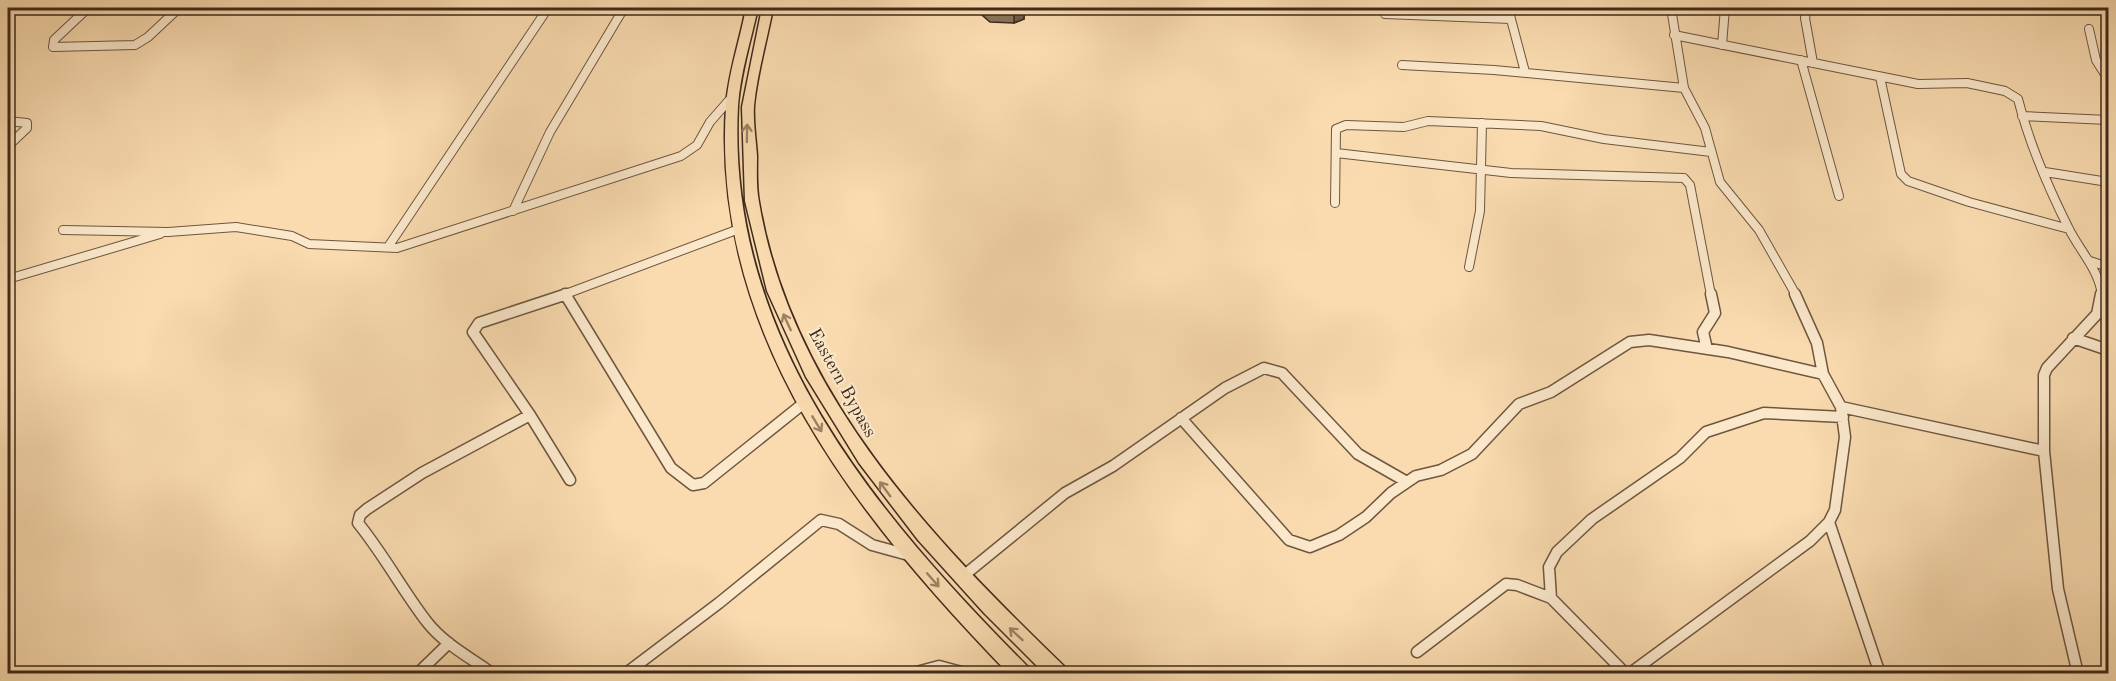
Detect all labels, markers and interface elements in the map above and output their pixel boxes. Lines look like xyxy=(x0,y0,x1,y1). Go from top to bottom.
one-way arrow xyxy=(741,123,752,143)
one-way arrow xyxy=(780,313,792,331)
street label: Eastern Bypass xyxy=(805,325,879,441)
one-way arrow xyxy=(811,415,823,432)
one-way arrow xyxy=(879,482,892,498)
one-way arrow xyxy=(926,572,940,587)
one-way arrow xyxy=(1009,626,1024,641)

